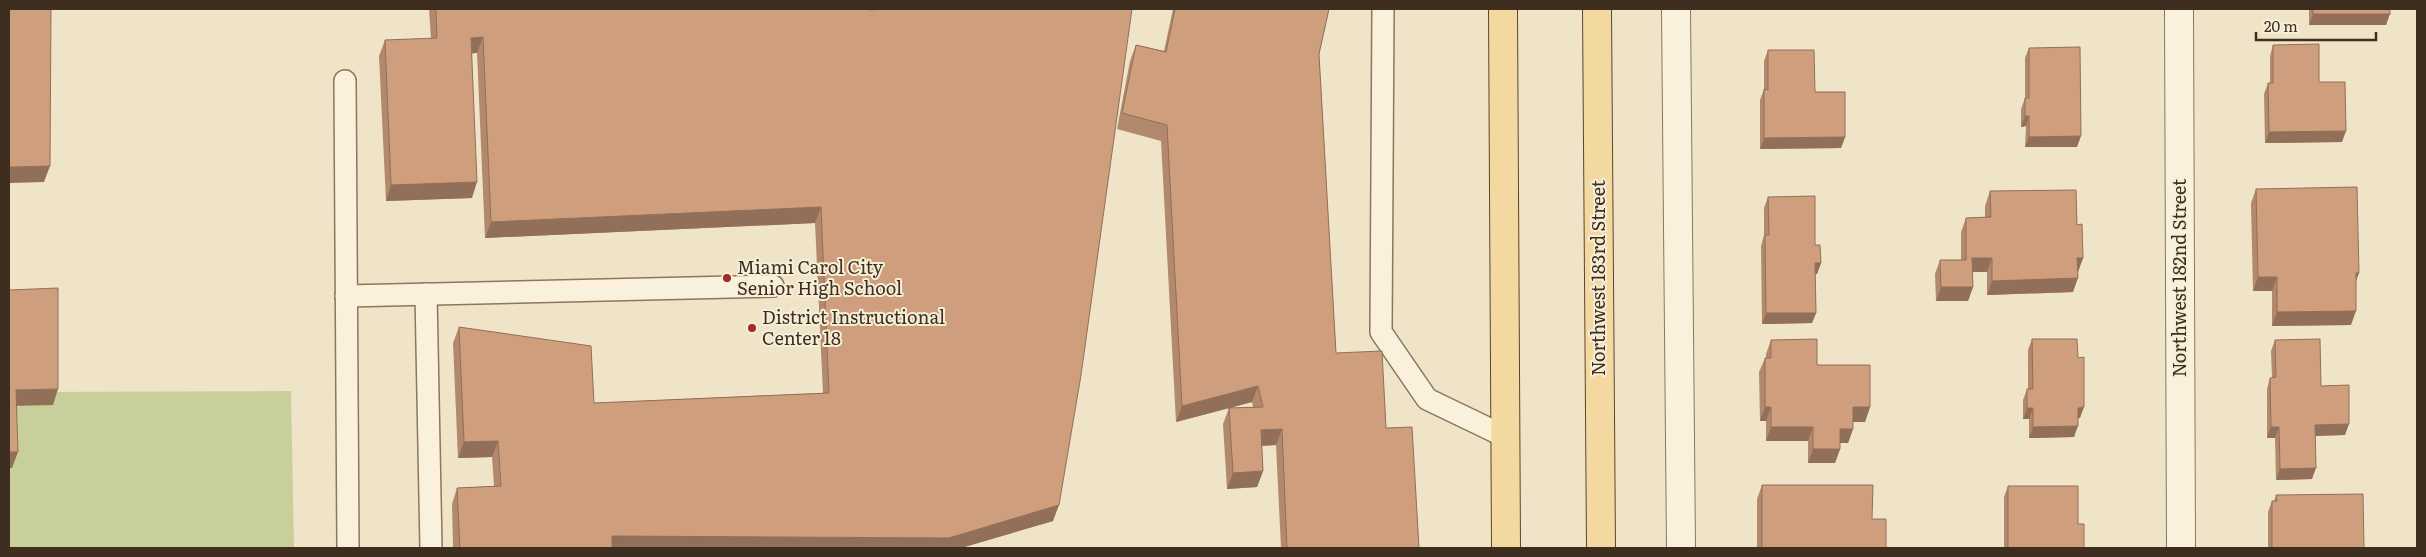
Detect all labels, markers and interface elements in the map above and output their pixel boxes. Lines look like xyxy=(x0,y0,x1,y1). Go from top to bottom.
scale bar xyxy=(2256,10,2376,42)
text: 20 m xyxy=(2264,14,2298,37)
street label: Northwest 182nd Street xyxy=(2165,178,2192,377)
street label: Northwest 183rd Street xyxy=(1584,179,1611,376)
place label: Miami Carol City Senior High School xyxy=(737,253,902,301)
marker: Miami Carol City Senior High School xyxy=(721,272,733,284)
place label: District Instructional Center 18 xyxy=(762,303,945,351)
marker: District Instructional Center 18 xyxy=(746,322,758,334)

